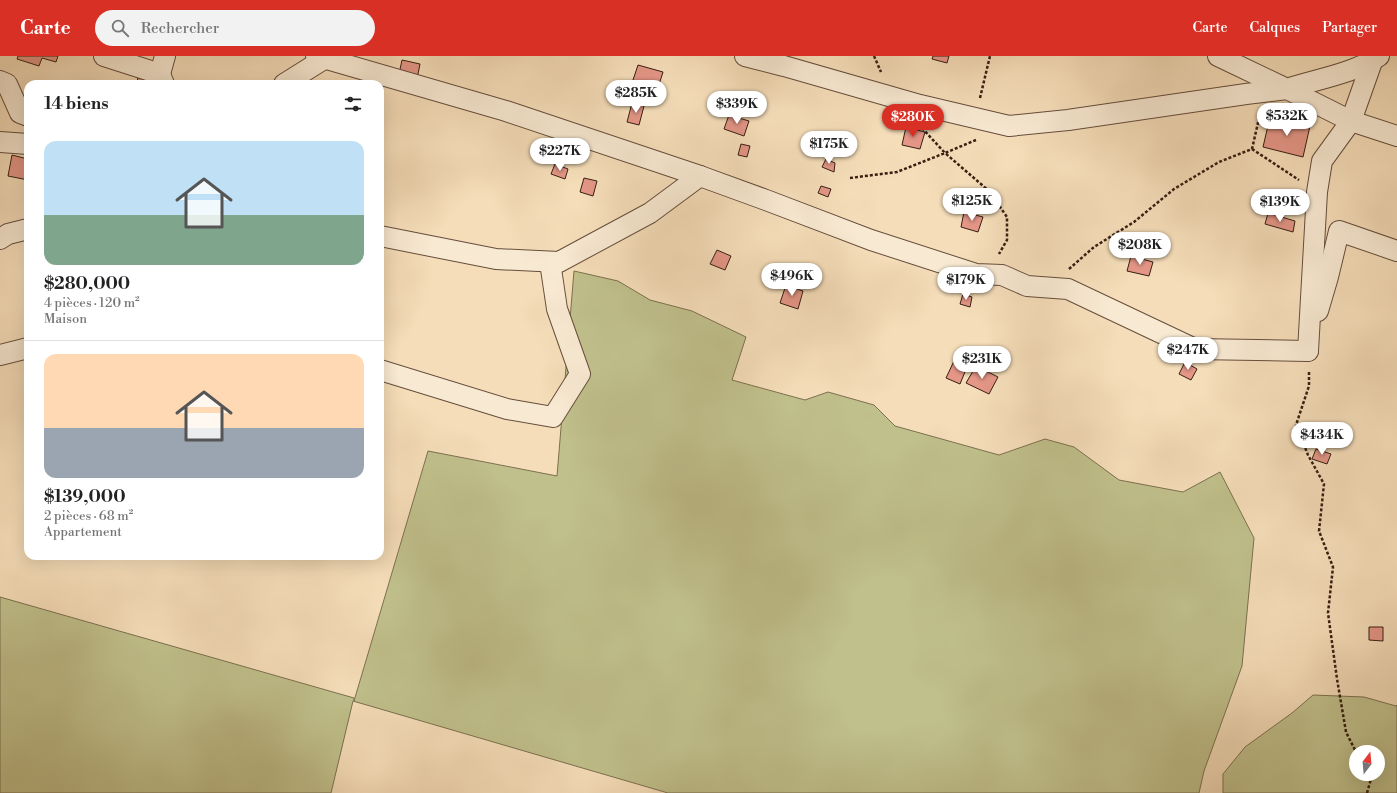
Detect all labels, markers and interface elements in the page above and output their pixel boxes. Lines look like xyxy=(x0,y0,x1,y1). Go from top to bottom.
search box xyxy=(95,10,375,46)
text: Carte xyxy=(20,16,71,40)
icon: search xyxy=(109,17,131,39)
text: Rechercher xyxy=(141,19,219,38)
text: Carte xyxy=(1192,19,1227,37)
text: Calques xyxy=(1249,19,1300,37)
text: Partager xyxy=(1322,19,1377,37)
pin: $285K xyxy=(608,80,664,114)
text: $285K xyxy=(615,85,657,101)
pin: $339K xyxy=(709,91,765,125)
text: 14 biens xyxy=(44,93,109,115)
icon: filters xyxy=(342,93,364,115)
text: $339K xyxy=(716,96,758,112)
pin: $532K xyxy=(1259,103,1315,137)
pin: $280K xyxy=(885,104,941,138)
text: $532K xyxy=(1266,108,1308,124)
text: $280K xyxy=(891,109,935,125)
pin: $175K xyxy=(801,131,857,165)
text: $175K xyxy=(809,136,849,152)
pin: $227K xyxy=(532,138,588,172)
text: $227K xyxy=(539,143,581,159)
icon: home xyxy=(168,167,240,239)
pin: $125K xyxy=(944,188,1000,222)
pin: $139K xyxy=(1252,189,1308,223)
text: $125K xyxy=(952,193,992,209)
text: $139K xyxy=(1260,194,1300,210)
pin: $208K xyxy=(1112,232,1168,266)
text: $208K xyxy=(1118,237,1162,253)
pin: $496K xyxy=(764,263,820,297)
pin: $179K xyxy=(938,267,994,301)
text: $496K xyxy=(770,268,814,284)
text: $179K xyxy=(946,272,986,288)
text: $280,000 xyxy=(44,273,130,295)
text: 4 pièces · 120 m² xyxy=(44,295,140,311)
text: Maison xyxy=(44,311,87,327)
pin: $247K xyxy=(1160,337,1216,371)
text: $247K xyxy=(1167,342,1209,358)
pin: $231K xyxy=(954,346,1010,380)
text: $231K xyxy=(962,351,1002,367)
icon: home xyxy=(168,380,240,452)
pin: $434K xyxy=(1294,422,1350,456)
text: $434K xyxy=(1300,427,1344,443)
text: $139,000 xyxy=(44,486,126,508)
text: 2 pièces · 68 m² xyxy=(44,508,133,524)
text: Appartement xyxy=(44,524,122,540)
north arrow xyxy=(1349,745,1385,781)
map controls xyxy=(1349,745,1385,781)

